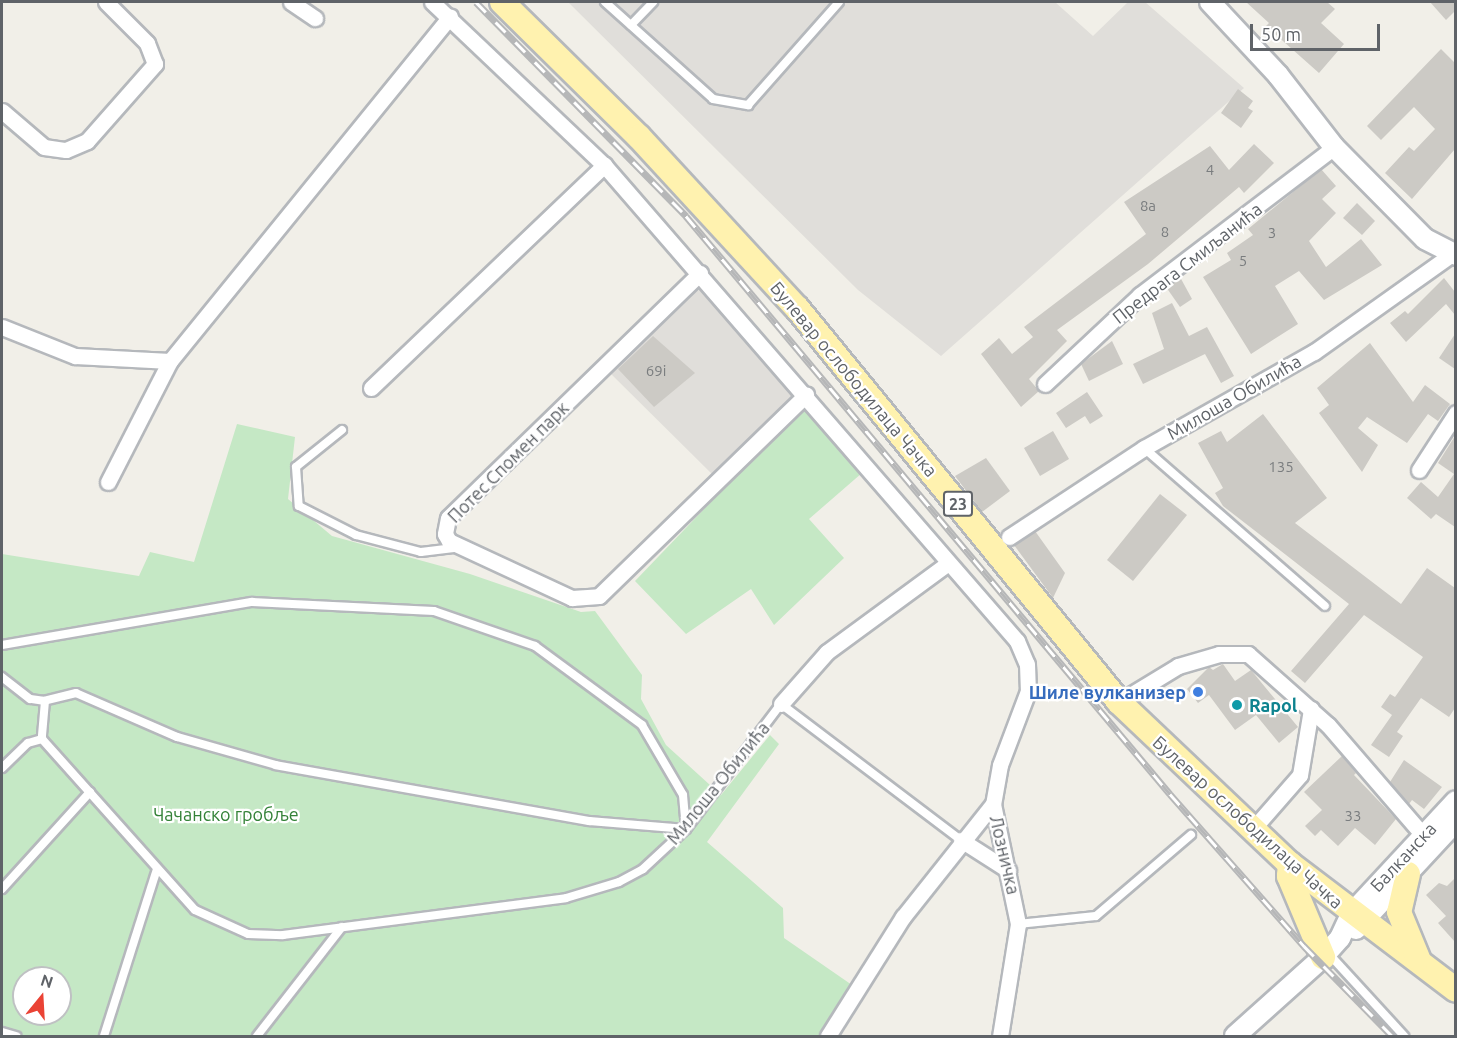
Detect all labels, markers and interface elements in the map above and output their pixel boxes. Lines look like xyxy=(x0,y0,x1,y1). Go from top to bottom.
scale bar xyxy=(1253,12,1384,50)
text: 50 m xyxy=(1261,24,1301,44)
house number: 4 xyxy=(1206,161,1214,179)
house number: 8a xyxy=(1140,197,1156,215)
street label: Предрага Смиљанића xyxy=(1108,198,1266,328)
house number: 8 xyxy=(1161,223,1169,241)
house number: 3 xyxy=(1268,224,1276,242)
house number: 5 xyxy=(1239,252,1247,270)
street label: Булевар ослободилаца Чачка xyxy=(766,277,942,481)
street label: Милоша Обилића xyxy=(1163,350,1305,444)
house number: 69i xyxy=(646,362,666,380)
street label: Потес Спомен парк xyxy=(443,397,573,527)
house number: 135 xyxy=(1268,458,1294,476)
road number: 23 xyxy=(942,491,974,517)
place label: Шиле вулканизер xyxy=(1029,681,1186,703)
marker: Шиле вулканизер xyxy=(1191,685,1205,699)
place label: Rapol xyxy=(1249,694,1297,716)
marker: Rapol xyxy=(1230,698,1244,712)
street label: Милоша Обилића xyxy=(662,717,774,849)
street label: Булевар ослободилаца Чачка xyxy=(1149,731,1347,913)
park label: Чачанско гробље xyxy=(153,803,299,825)
house number: 33 xyxy=(1345,807,1361,825)
street label: Лозничка xyxy=(985,813,1025,897)
street label: Балканска xyxy=(1366,818,1440,896)
north arrow xyxy=(12,966,72,1026)
text: N xyxy=(38,970,55,991)

